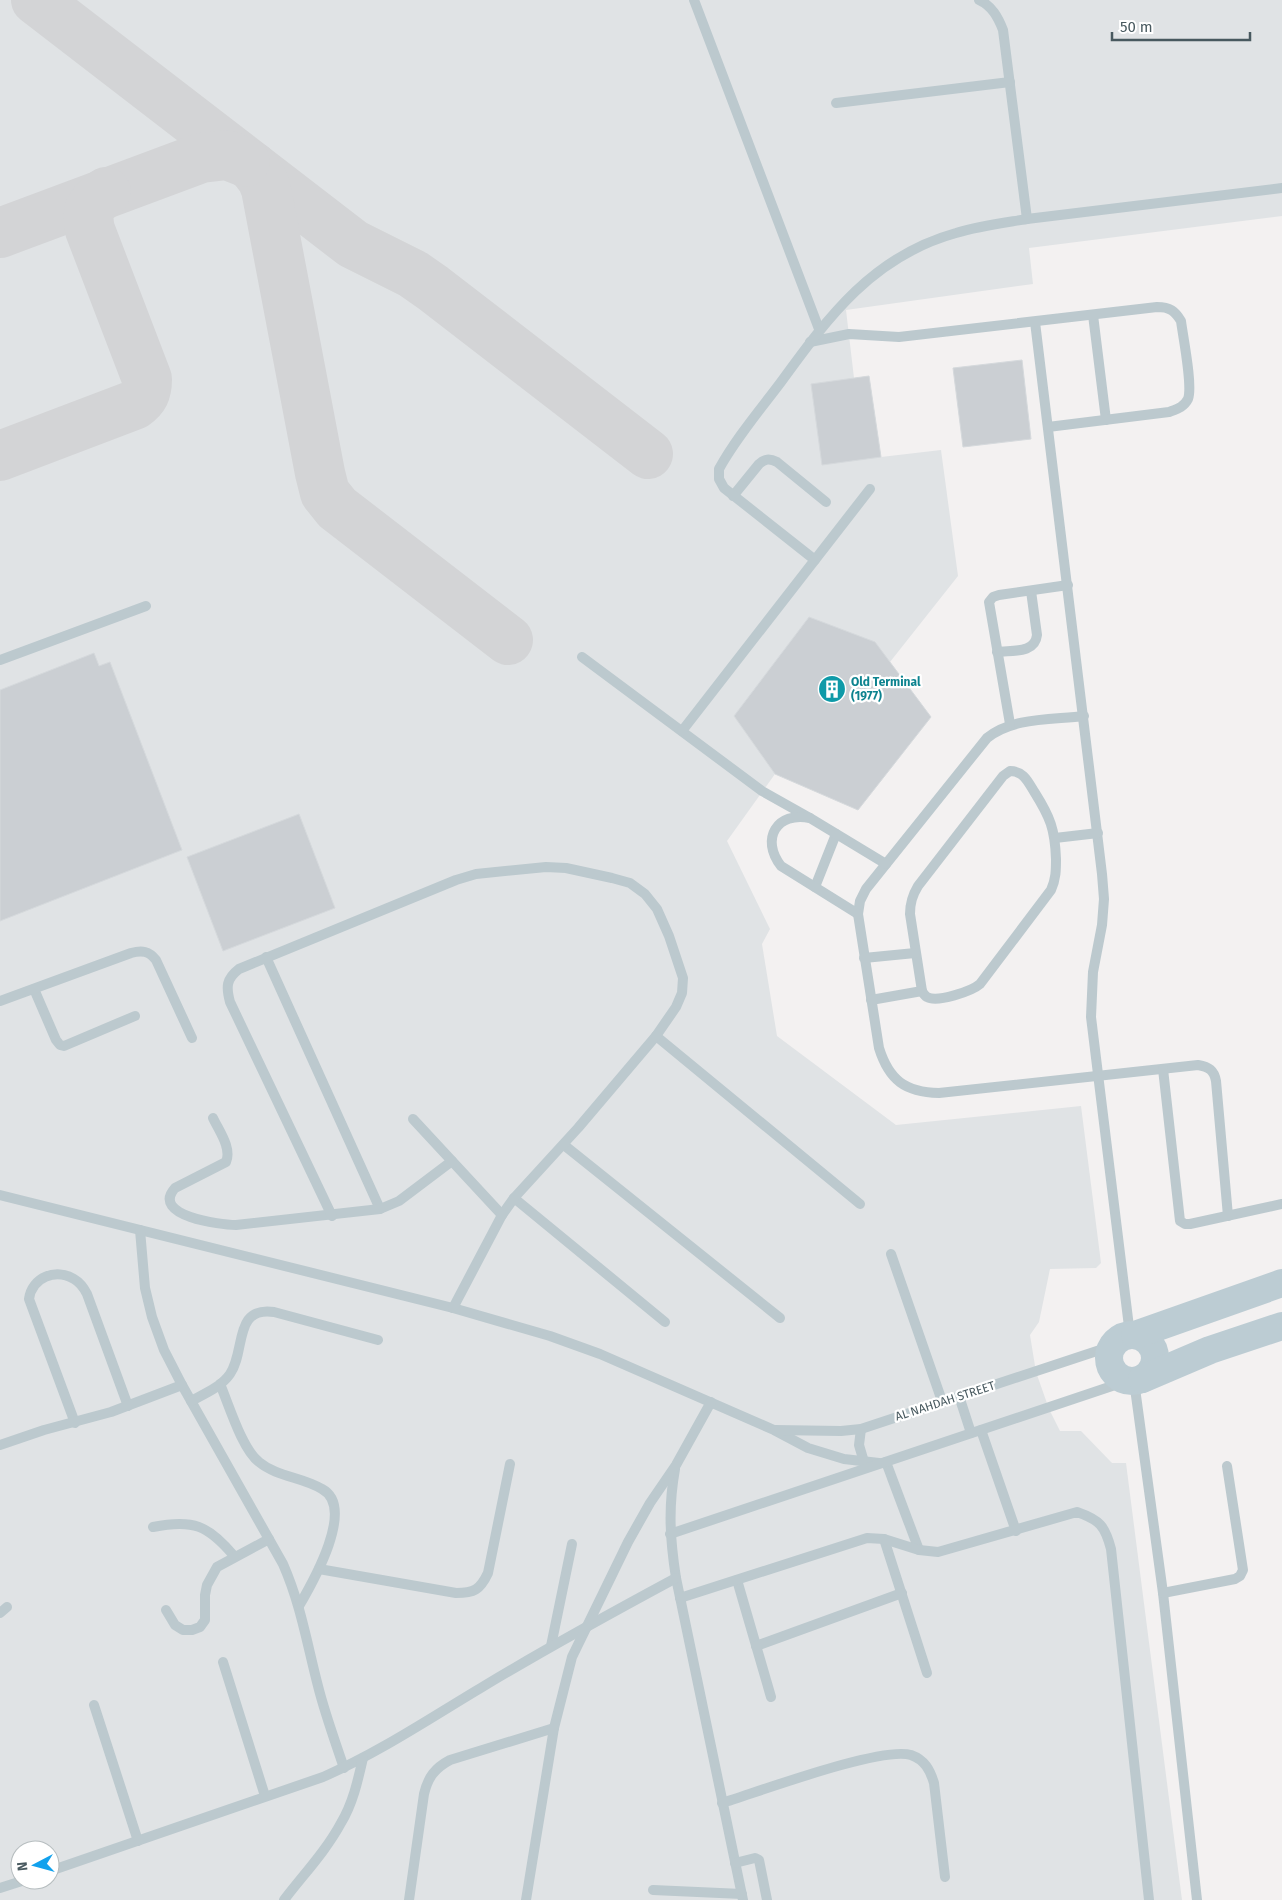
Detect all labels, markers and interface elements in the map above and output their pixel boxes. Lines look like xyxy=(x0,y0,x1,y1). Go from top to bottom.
scale bar xyxy=(1112,10,1250,42)
text: 50 m xyxy=(1120,18,1153,36)
building icon: Old Terminal (1977) xyxy=(817,674,847,704)
place label: Old Terminal (1977) xyxy=(851,675,921,703)
street label: AL NAHDAH STREET xyxy=(893,1378,997,1424)
north arrow xyxy=(10,1840,60,1890)
text: N xyxy=(14,1861,32,1872)

